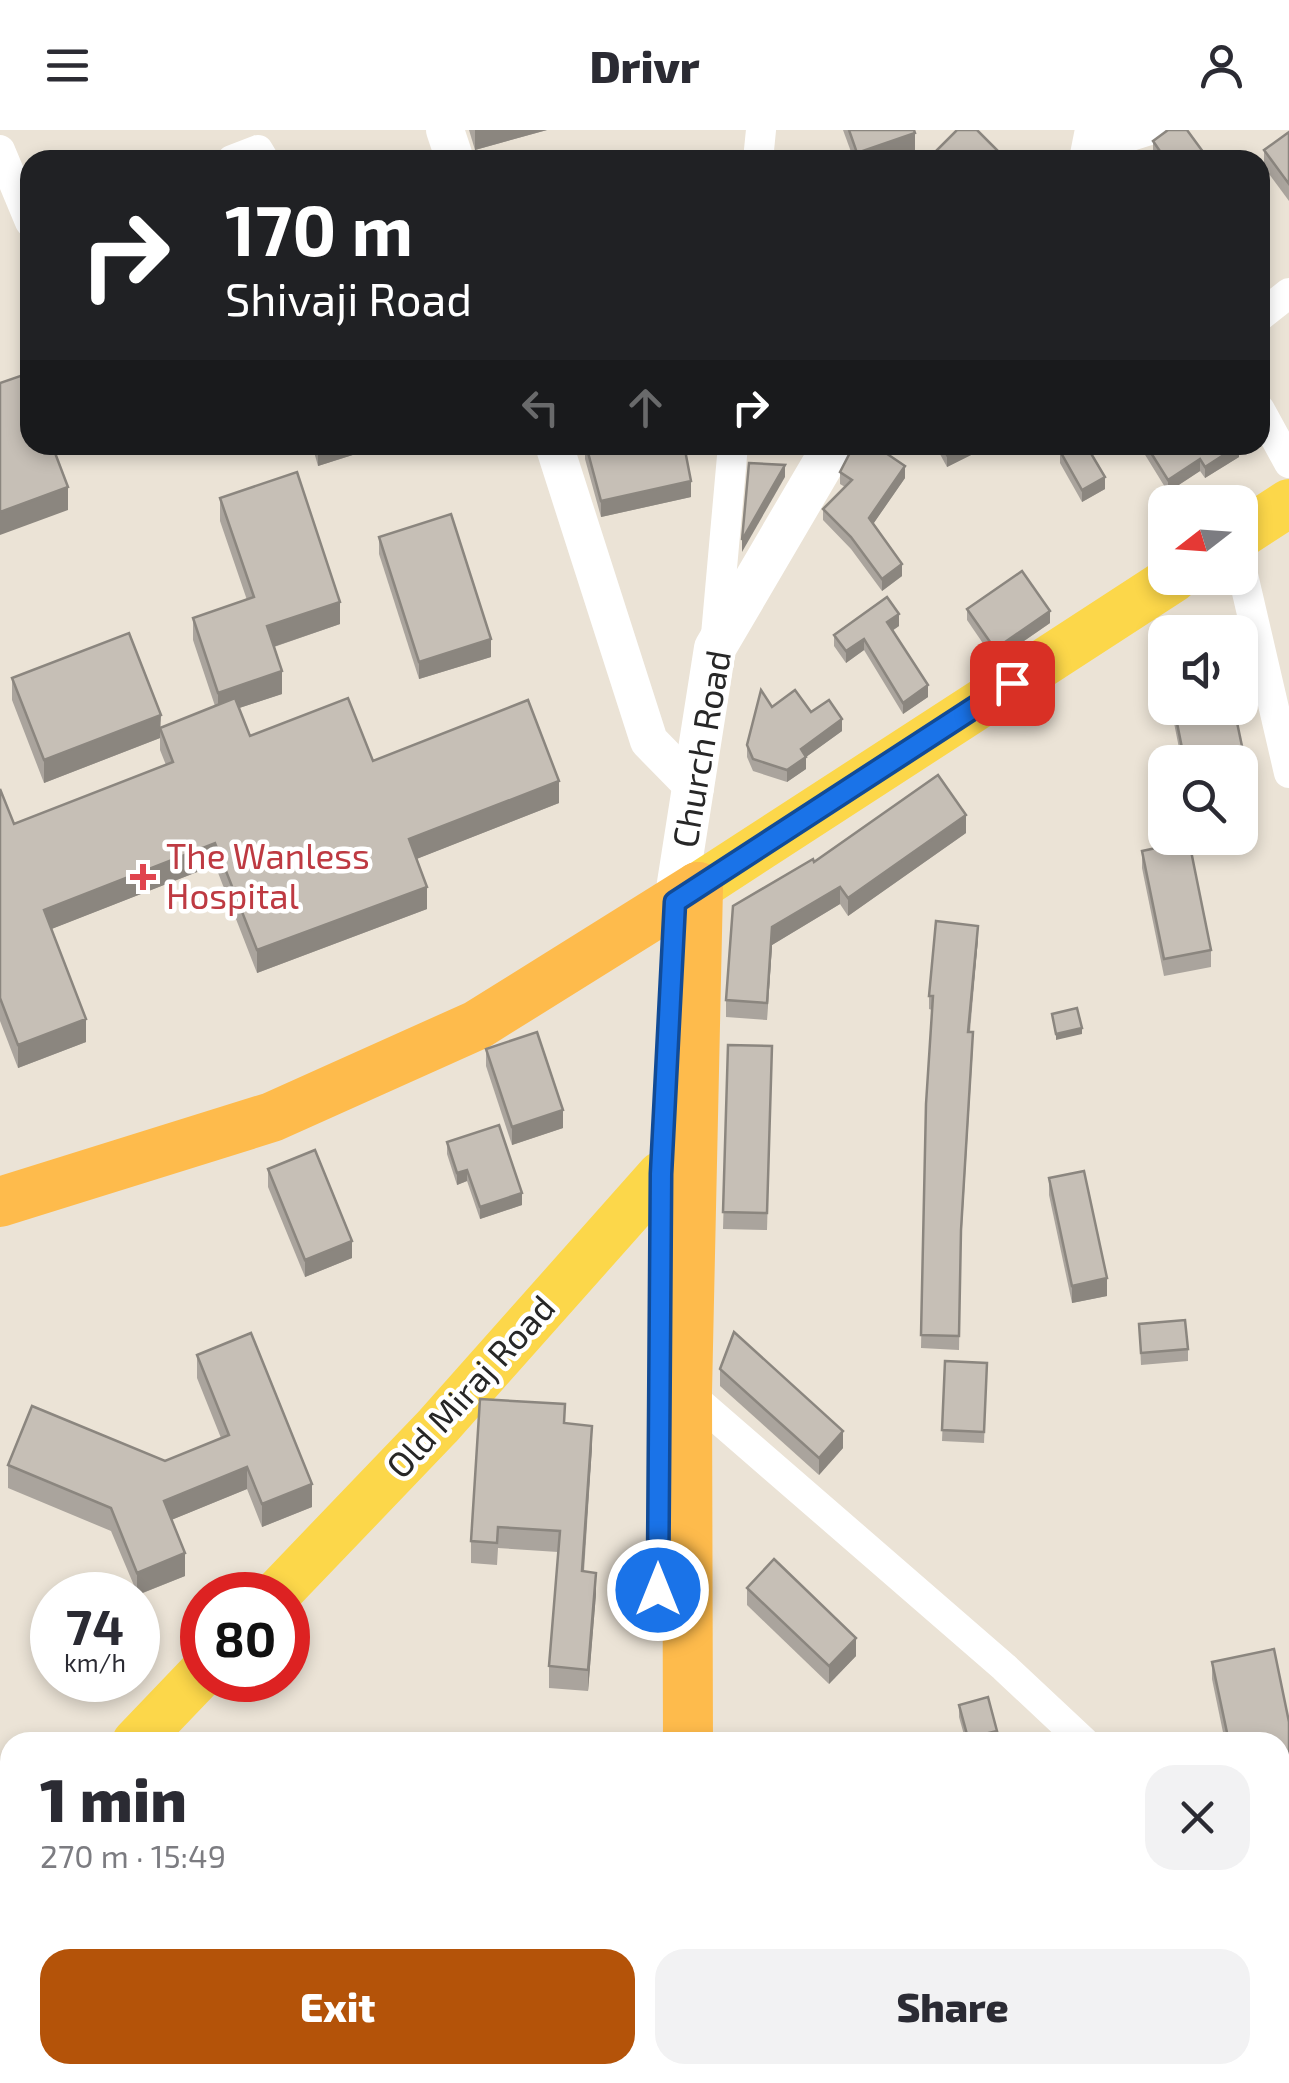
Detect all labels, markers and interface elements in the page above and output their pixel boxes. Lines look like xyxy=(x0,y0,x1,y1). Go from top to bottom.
icon: menu xyxy=(40,38,95,93)
text: Drivr xyxy=(589,38,700,92)
icon: person xyxy=(1194,38,1249,93)
text: 170 m xyxy=(225,186,413,270)
icon: right xyxy=(60,190,190,320)
text: Shivaji Road xyxy=(225,271,472,325)
icon: left xyxy=(513,380,568,435)
icon: ahead xyxy=(618,380,673,435)
icon: right xyxy=(723,380,778,435)
north arrow xyxy=(1148,485,1258,595)
map controls xyxy=(1148,485,1258,855)
button: sound xyxy=(1148,615,1258,725)
pin xyxy=(970,641,1055,726)
street label: Church Road xyxy=(662,647,738,851)
icon: arrive xyxy=(985,656,1040,711)
button: search xyxy=(1148,745,1258,855)
place label: The Wanless Hospital xyxy=(166,834,370,916)
marker: The Wanless Hospital xyxy=(130,864,156,890)
street label: Old Miraj Road xyxy=(376,1286,563,1486)
position arrow xyxy=(606,1538,710,1642)
speed limit sign: 80 xyxy=(180,1572,310,1702)
text: 74 xyxy=(66,1595,124,1655)
text: km/h xyxy=(64,1647,126,1677)
text: 1 min xyxy=(40,1762,187,1834)
button: close xyxy=(1145,1765,1250,1870)
text: 270 m · 15:49 xyxy=(40,1836,226,1874)
button: Exit xyxy=(40,1949,635,2064)
button: Share xyxy=(655,1949,1250,2064)

